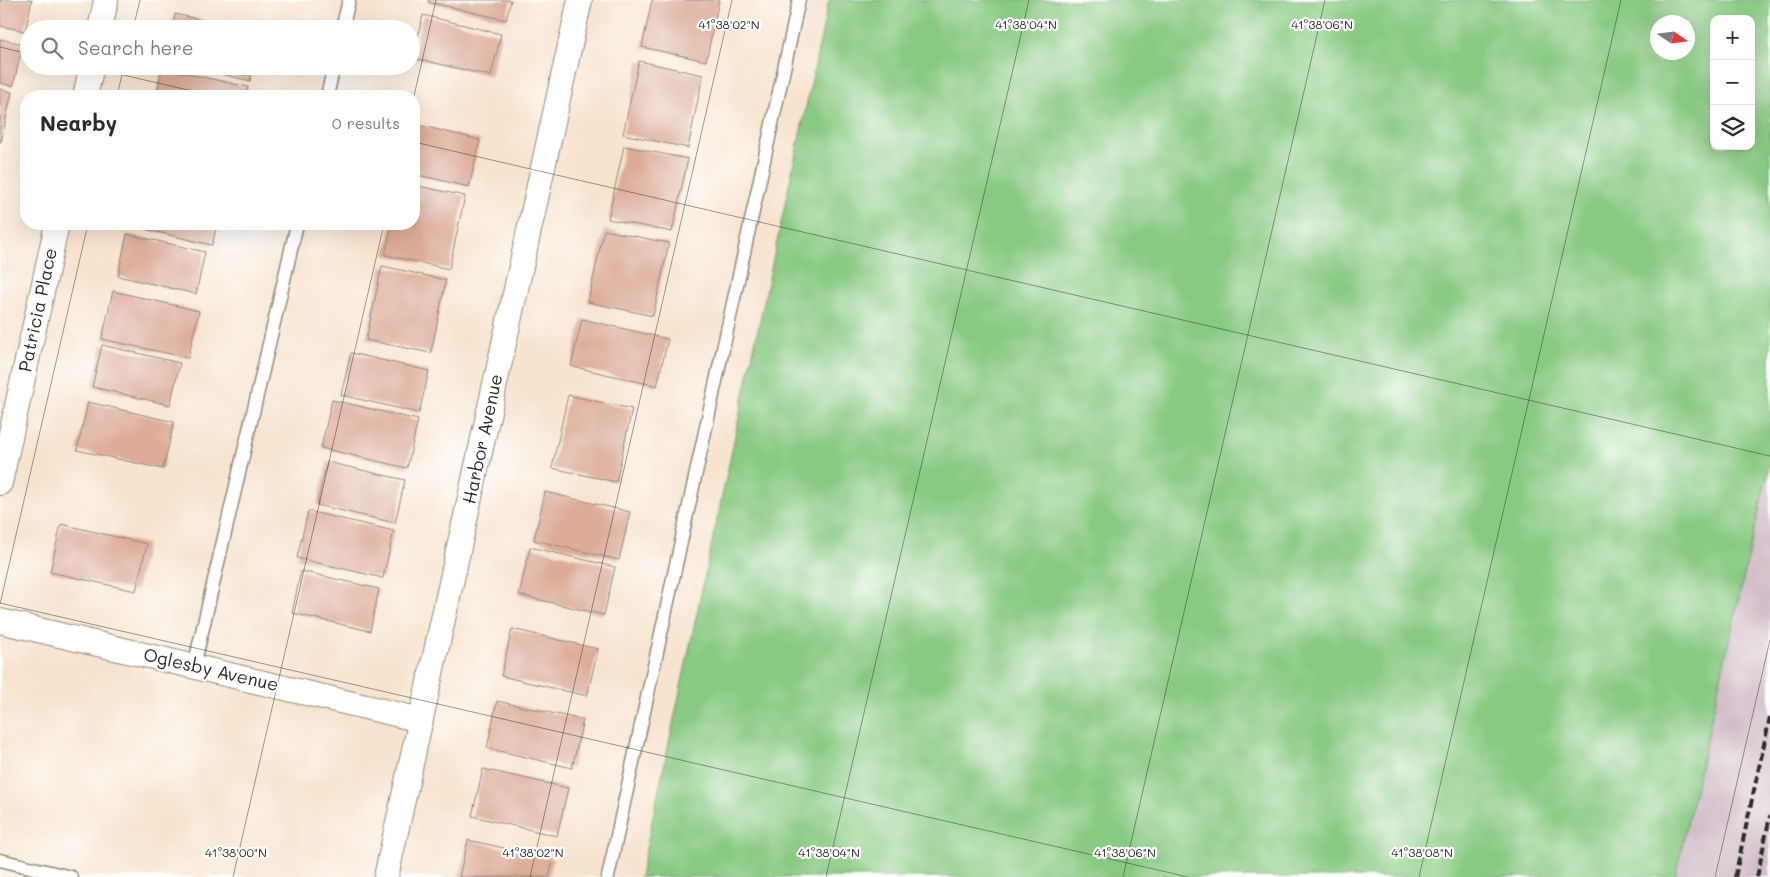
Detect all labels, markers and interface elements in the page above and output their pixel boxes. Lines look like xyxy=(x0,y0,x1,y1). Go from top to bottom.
north arrow xyxy=(1650,15,1695,60)
map controls xyxy=(1710,15,1755,150)
button: + xyxy=(1710,15,1755,60)
text: 41°38'02"N xyxy=(698,16,760,32)
text: 41°38'04"N xyxy=(995,16,1057,32)
text: 41°38'06"N xyxy=(1291,16,1353,32)
search box xyxy=(20,20,420,75)
icon: search xyxy=(38,34,66,62)
text: Search here xyxy=(78,35,194,60)
button: − xyxy=(1710,60,1755,105)
button: layers xyxy=(1710,105,1755,150)
text: Nearby xyxy=(40,109,117,136)
text: 0 results xyxy=(332,112,400,133)
street label: Patricia Place xyxy=(12,246,62,374)
street label: Harbor Avenue xyxy=(457,372,508,506)
street label: Oglesby Avenue xyxy=(141,642,281,696)
text: 41°38'00"N xyxy=(205,844,267,860)
text: 41°38'02"N xyxy=(502,844,564,860)
text: 41°38'04"N xyxy=(798,844,860,860)
text: 41°38'06"N xyxy=(1094,844,1156,860)
text: 41°38'08"N xyxy=(1391,844,1453,860)

